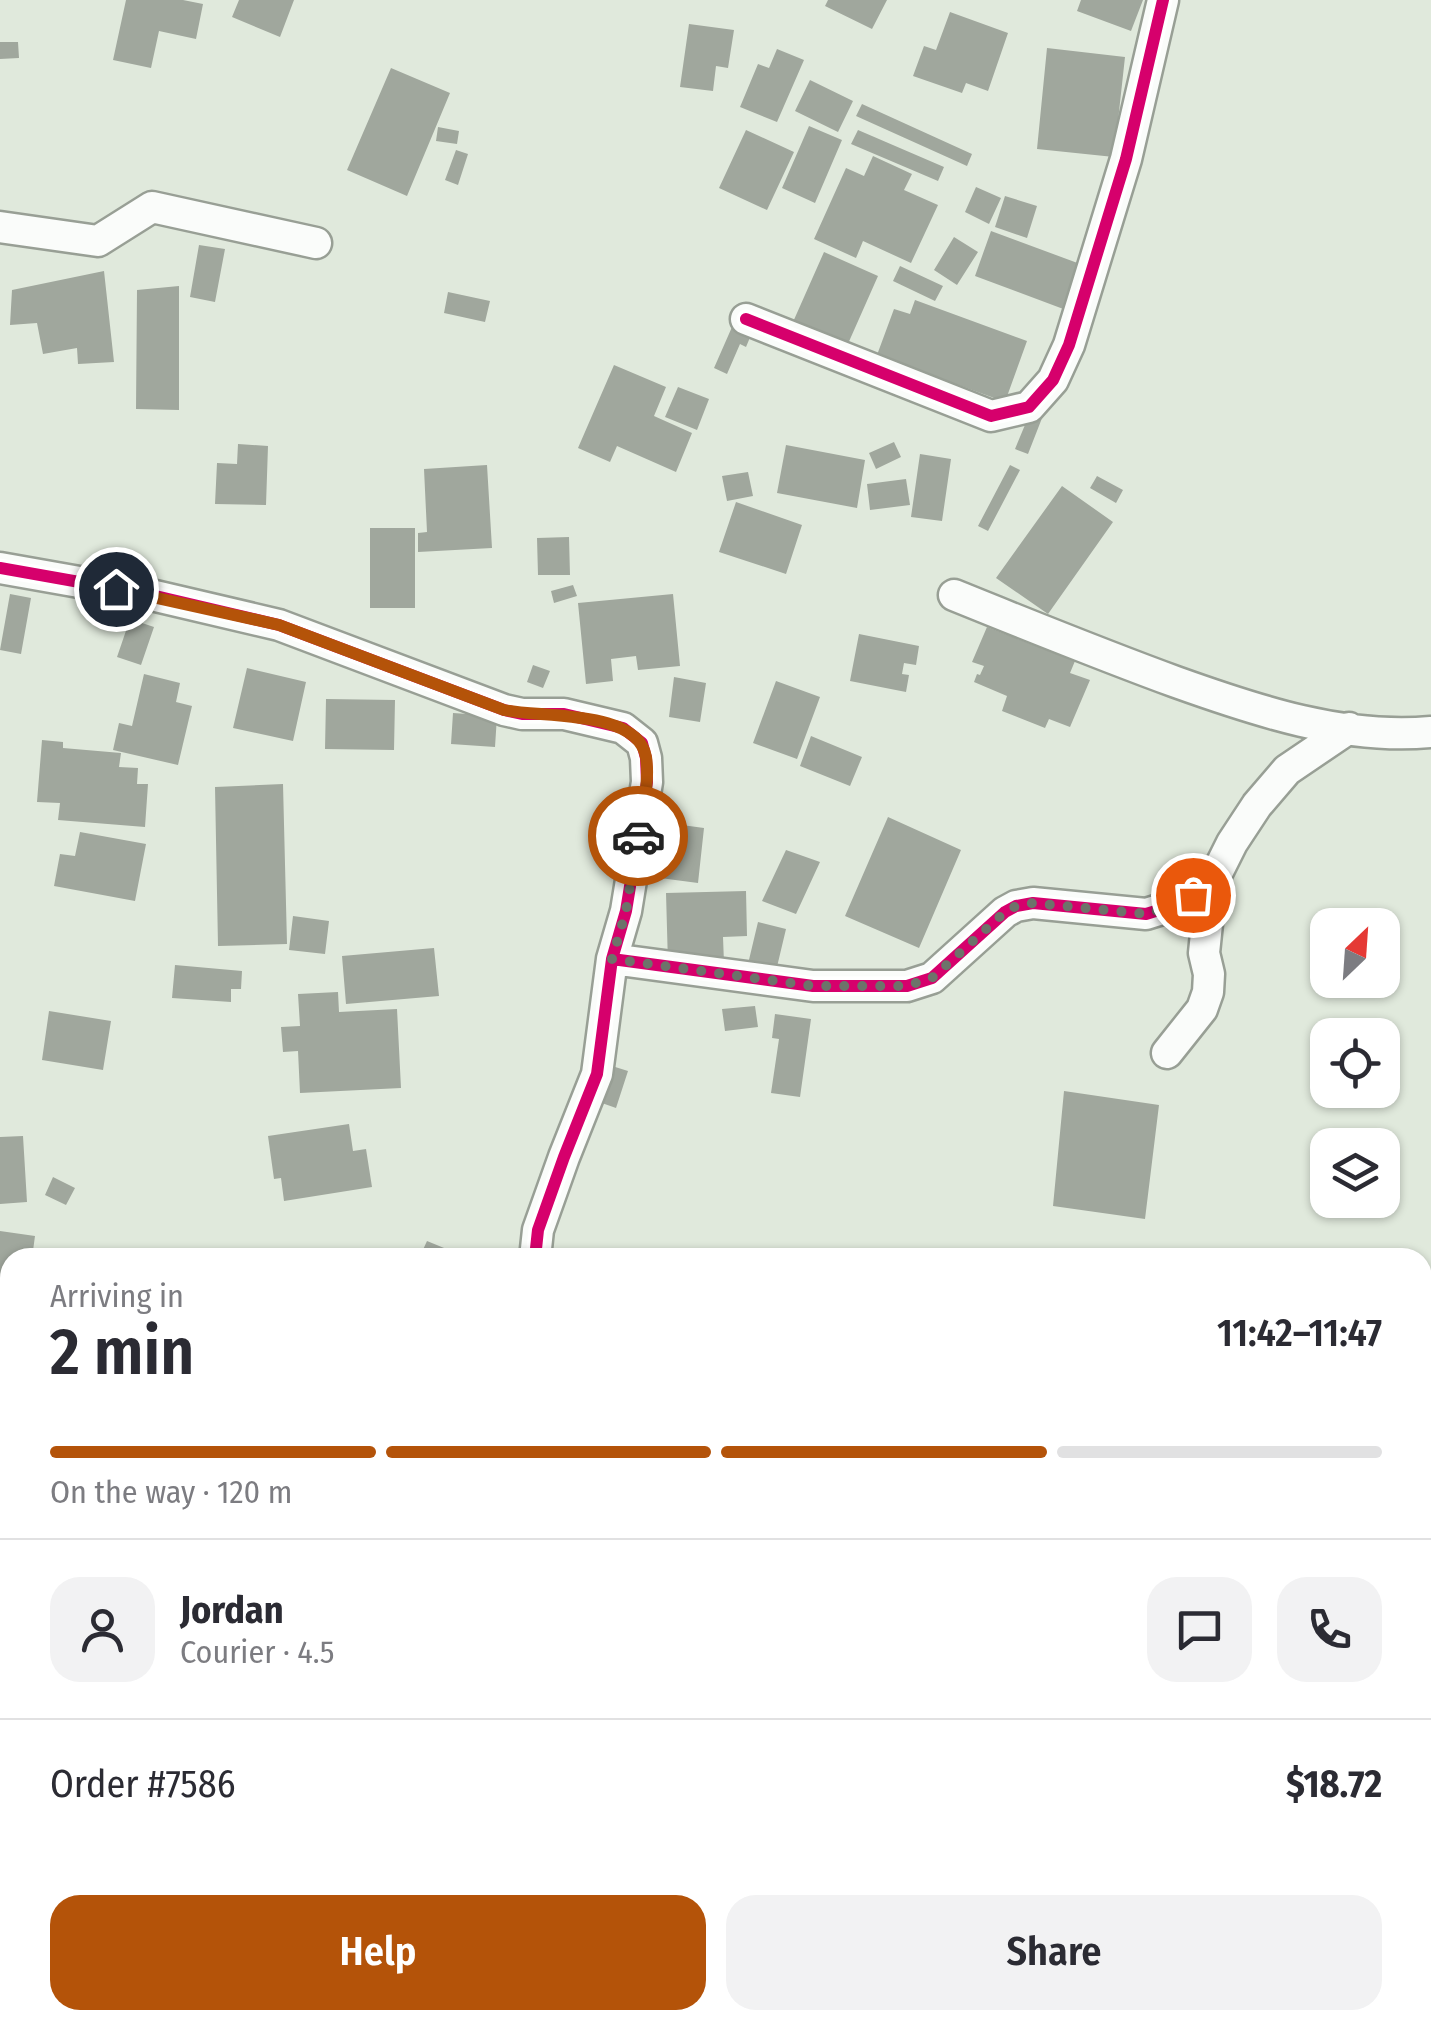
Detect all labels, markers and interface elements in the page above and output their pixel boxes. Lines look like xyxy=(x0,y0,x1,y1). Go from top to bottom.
pin xyxy=(74,547,159,632)
icon: home xyxy=(89,562,144,617)
courier xyxy=(588,786,688,886)
icon: car xyxy=(611,809,666,864)
pin xyxy=(1151,853,1236,938)
icon: bag xyxy=(1166,868,1221,923)
north arrow xyxy=(1310,908,1400,998)
map controls xyxy=(1310,908,1400,1218)
button: locate xyxy=(1310,1018,1400,1108)
button: layers xyxy=(1310,1128,1400,1218)
text: Arriving in xyxy=(50,1277,184,1315)
text: 11:42–11:47 xyxy=(1217,1310,1382,1356)
text: 2 min xyxy=(50,1313,194,1391)
text: On the way · 120 m xyxy=(50,1473,292,1511)
button: person xyxy=(50,1577,155,1682)
button: chat xyxy=(1147,1577,1252,1682)
button: phone xyxy=(1277,1577,1382,1682)
text: Jordan xyxy=(180,1587,284,1633)
text: Courier · 4.5 xyxy=(180,1633,335,1671)
text: Order #7586 xyxy=(50,1761,236,1807)
text: $18.72 xyxy=(1286,1761,1382,1807)
button: Help xyxy=(50,1895,706,2010)
button: Share xyxy=(726,1895,1382,2010)

